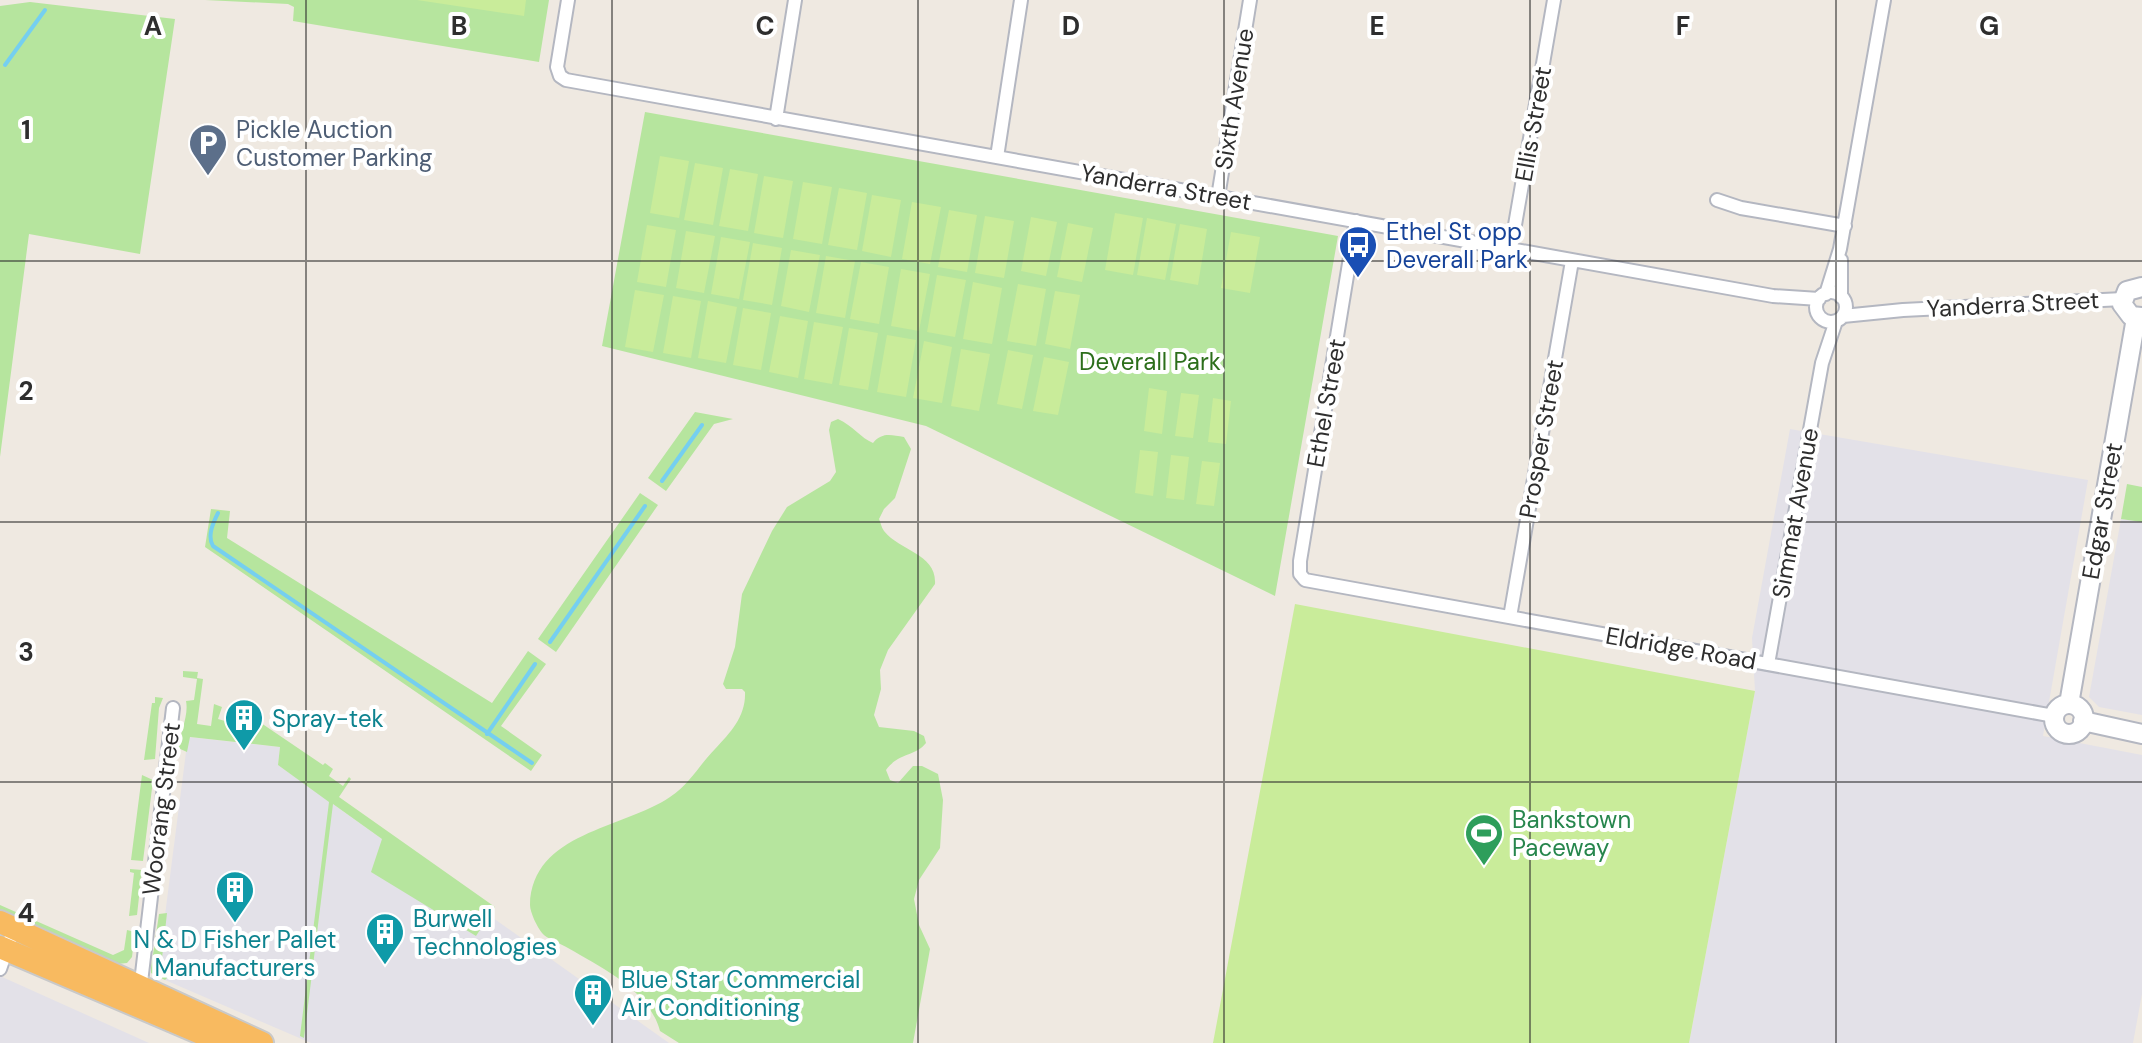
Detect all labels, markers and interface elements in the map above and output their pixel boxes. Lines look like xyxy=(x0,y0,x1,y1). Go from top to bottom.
text: A xyxy=(144,9,162,43)
text: B xyxy=(451,9,467,43)
text: C xyxy=(755,9,775,43)
text: D xyxy=(1062,9,1080,43)
text: E xyxy=(1369,9,1385,43)
text: F xyxy=(1676,9,1690,43)
text: G xyxy=(1979,9,1999,43)
street label: Sixth Avenue xyxy=(1208,26,1260,172)
street label: Ellis Street xyxy=(1508,64,1558,184)
text: 1 xyxy=(21,113,31,147)
place label: Pickle Auction Customer Parking xyxy=(236,114,432,173)
parking icon: Pickle Auction Customer Parking xyxy=(187,122,229,177)
street label: Yanderra Street xyxy=(1078,157,1254,217)
place label: Ethel St opp Deverall Park xyxy=(1386,216,1528,275)
bus stop icon: Ethel St opp Deverall Park xyxy=(1337,224,1379,279)
street label: Yanderra Street xyxy=(1926,284,2100,324)
street label: Ethel Street xyxy=(1299,336,1353,470)
park label: Deverall Park xyxy=(1079,346,1221,377)
street label: Prosper Street xyxy=(1512,357,1570,521)
text: 2 xyxy=(18,374,34,408)
street label: Simmat Avenue xyxy=(1765,425,1825,601)
street label: Edgar Street xyxy=(2075,440,2129,582)
street label: Eldridge Road xyxy=(1603,619,1759,677)
text: 3 xyxy=(18,635,34,669)
building icon: Spray-tek xyxy=(223,697,265,752)
place label: Spray-tek xyxy=(272,703,384,734)
street label: Woorang Street xyxy=(135,721,187,897)
place label: Bankstown Paceway xyxy=(1512,804,1631,863)
sports icon: Bankstown Paceway xyxy=(1463,812,1505,867)
building icon: N & D Fisher Pallet Manufacturers xyxy=(214,869,256,924)
text: 4 xyxy=(18,896,34,930)
place label: Burwell Technologies xyxy=(413,903,557,962)
building icon: Burwell Technologies xyxy=(364,911,406,966)
place label: N & D Fisher Pallet Manufacturers xyxy=(134,924,336,983)
place label: Blue Star Commercial Air Conditioning xyxy=(621,964,860,1023)
building icon: Blue Star Commercial Air Conditioning xyxy=(572,972,614,1027)

